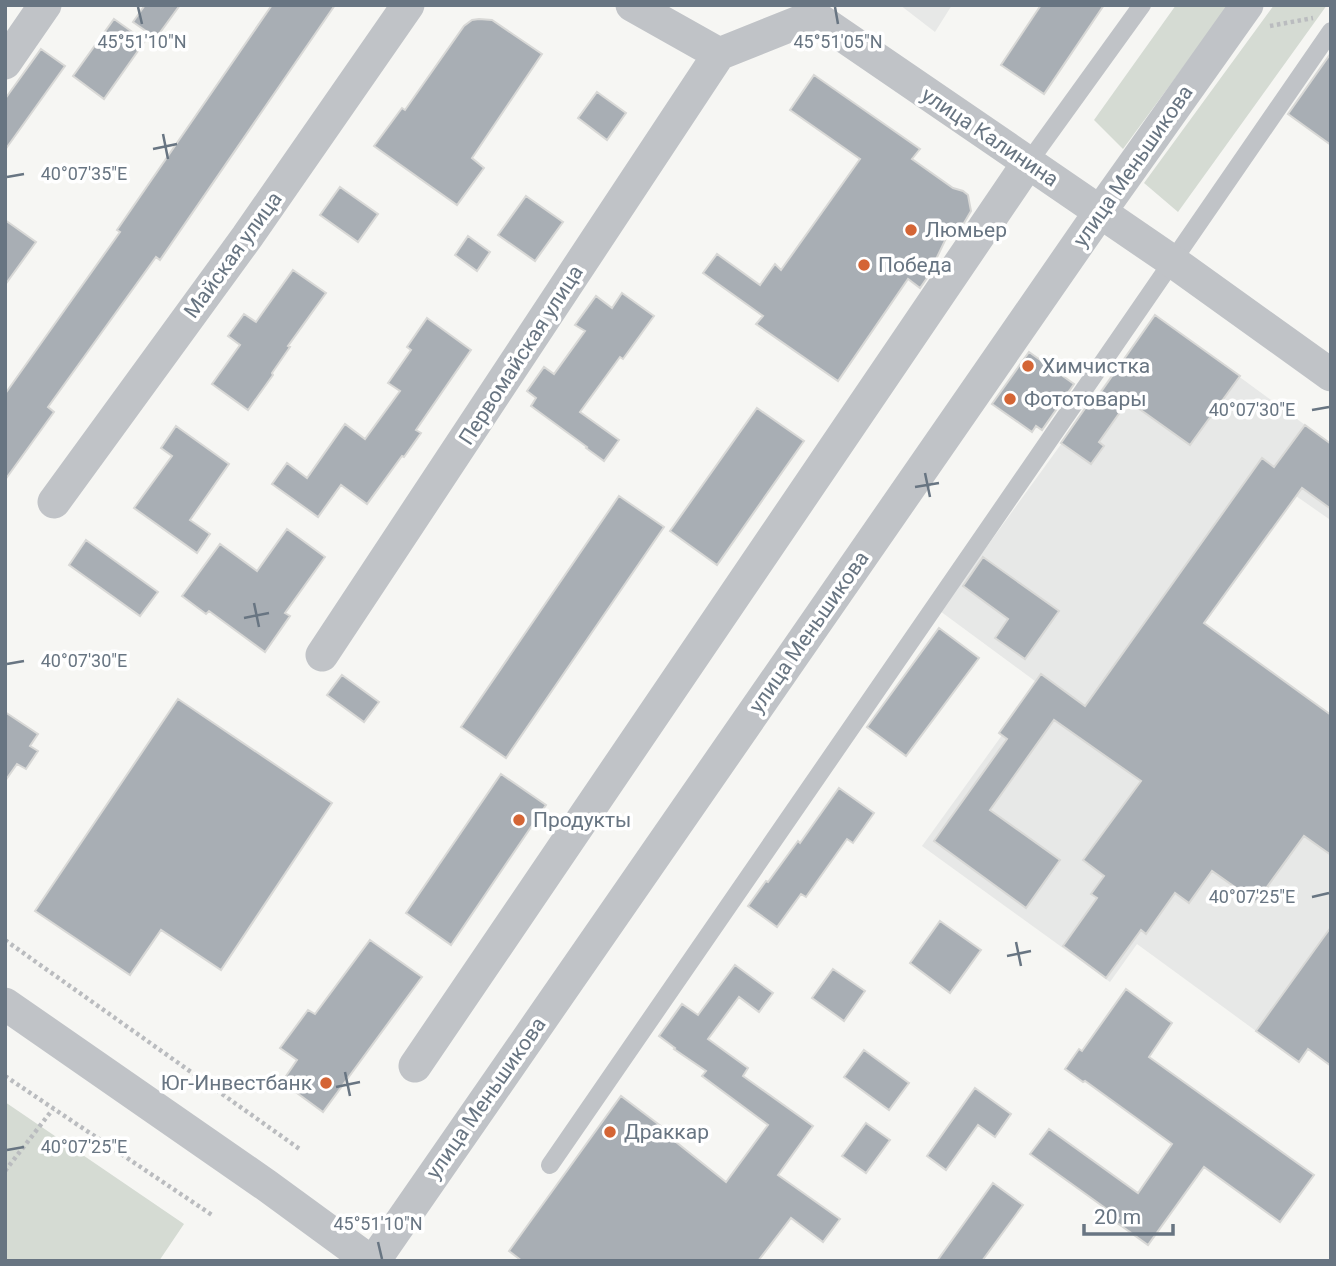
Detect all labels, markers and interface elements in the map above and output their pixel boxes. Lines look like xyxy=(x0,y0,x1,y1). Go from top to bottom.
text: 45°51'10"N xyxy=(97,31,187,52)
text: 45°51'05"N xyxy=(793,31,883,52)
street label: улица Меньшикова xyxy=(1068,81,1198,251)
street label: улица Калинина xyxy=(917,82,1063,192)
text: 40°07'35"E xyxy=(41,163,127,184)
street label: Майская улица xyxy=(179,187,287,323)
place label: Люмьер xyxy=(925,218,1007,242)
marker: Люмьер xyxy=(903,222,919,238)
place label: Победа xyxy=(878,253,952,277)
marker: Победа xyxy=(856,257,872,273)
street label: Первомайская улица xyxy=(454,261,588,449)
place label: Химчистка xyxy=(1042,354,1150,378)
marker: Химчистка xyxy=(1020,358,1036,374)
place label: Фототовары xyxy=(1024,387,1147,411)
marker: Фототовары xyxy=(1002,391,1018,407)
text: 40°07'30"E xyxy=(1209,399,1295,420)
street label: улица Меньшикова xyxy=(744,547,874,717)
text: 40°07'30"E xyxy=(41,650,127,671)
place label: Продукты xyxy=(533,808,631,832)
marker: Продукты xyxy=(511,812,527,828)
text: 40°07'25"E xyxy=(1209,886,1295,907)
street label: улица Меньшикова xyxy=(421,1013,551,1183)
place label: Юг-Инвестбанк xyxy=(161,1071,313,1095)
marker: Юг-Инвестбанк xyxy=(318,1075,334,1091)
place label: Драккар xyxy=(624,1120,709,1144)
marker: Драккар xyxy=(602,1124,618,1140)
text: 40°07'25"E xyxy=(41,1136,127,1157)
scale bar xyxy=(1084,1192,1173,1236)
text: 20 m xyxy=(1094,1205,1141,1229)
text: 45°51'10"N xyxy=(333,1213,423,1234)

